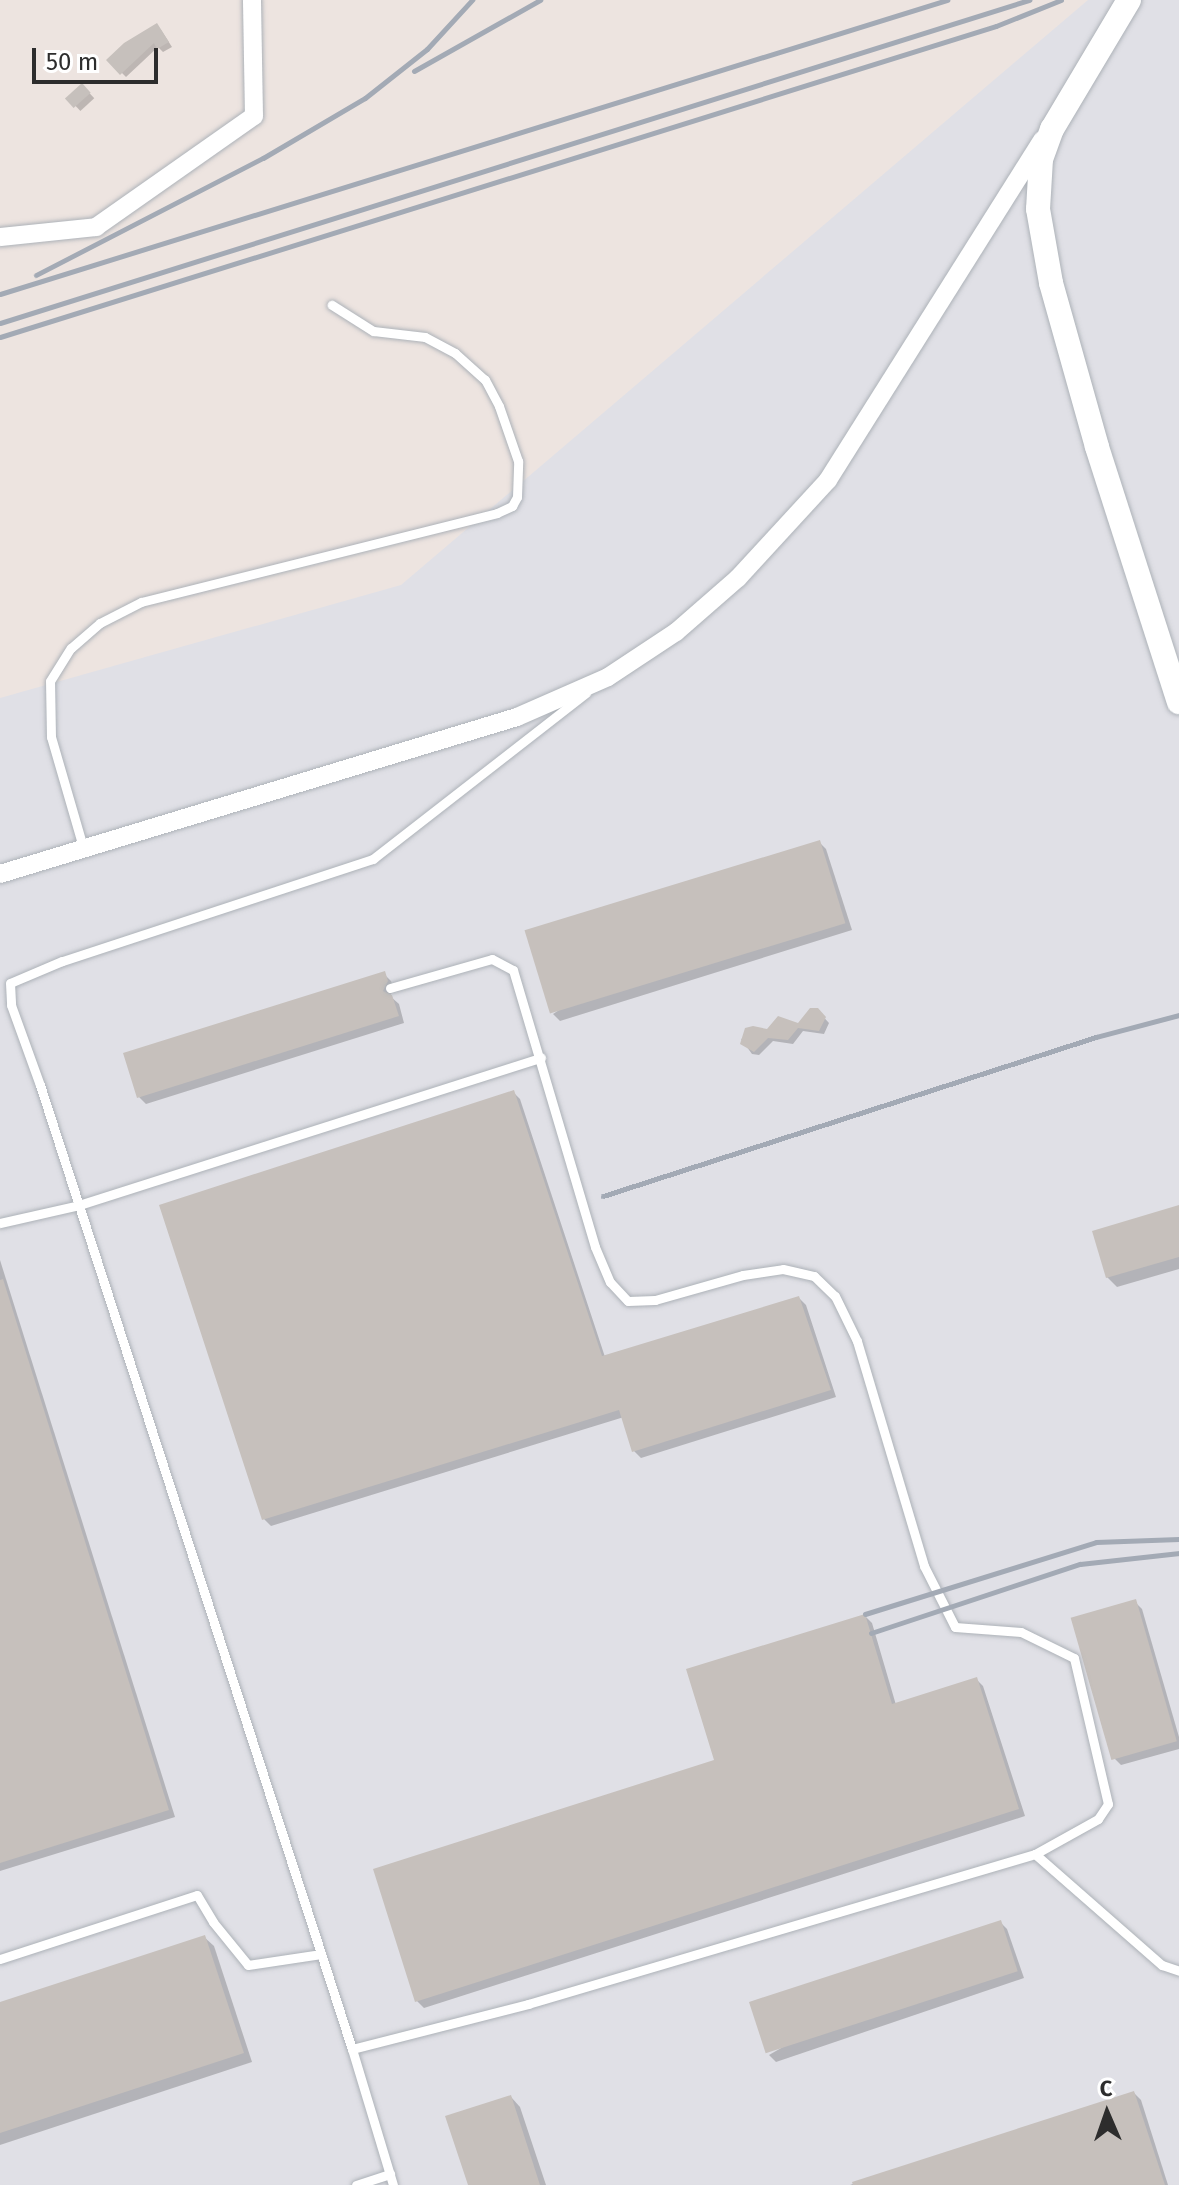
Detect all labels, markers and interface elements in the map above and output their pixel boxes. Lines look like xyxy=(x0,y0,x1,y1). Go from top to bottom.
scale bar xyxy=(36,32,162,82)
text: 50 m xyxy=(46,48,98,76)
north arrow xyxy=(1067,2073,1147,2153)
text: С xyxy=(1099,2075,1113,2102)

